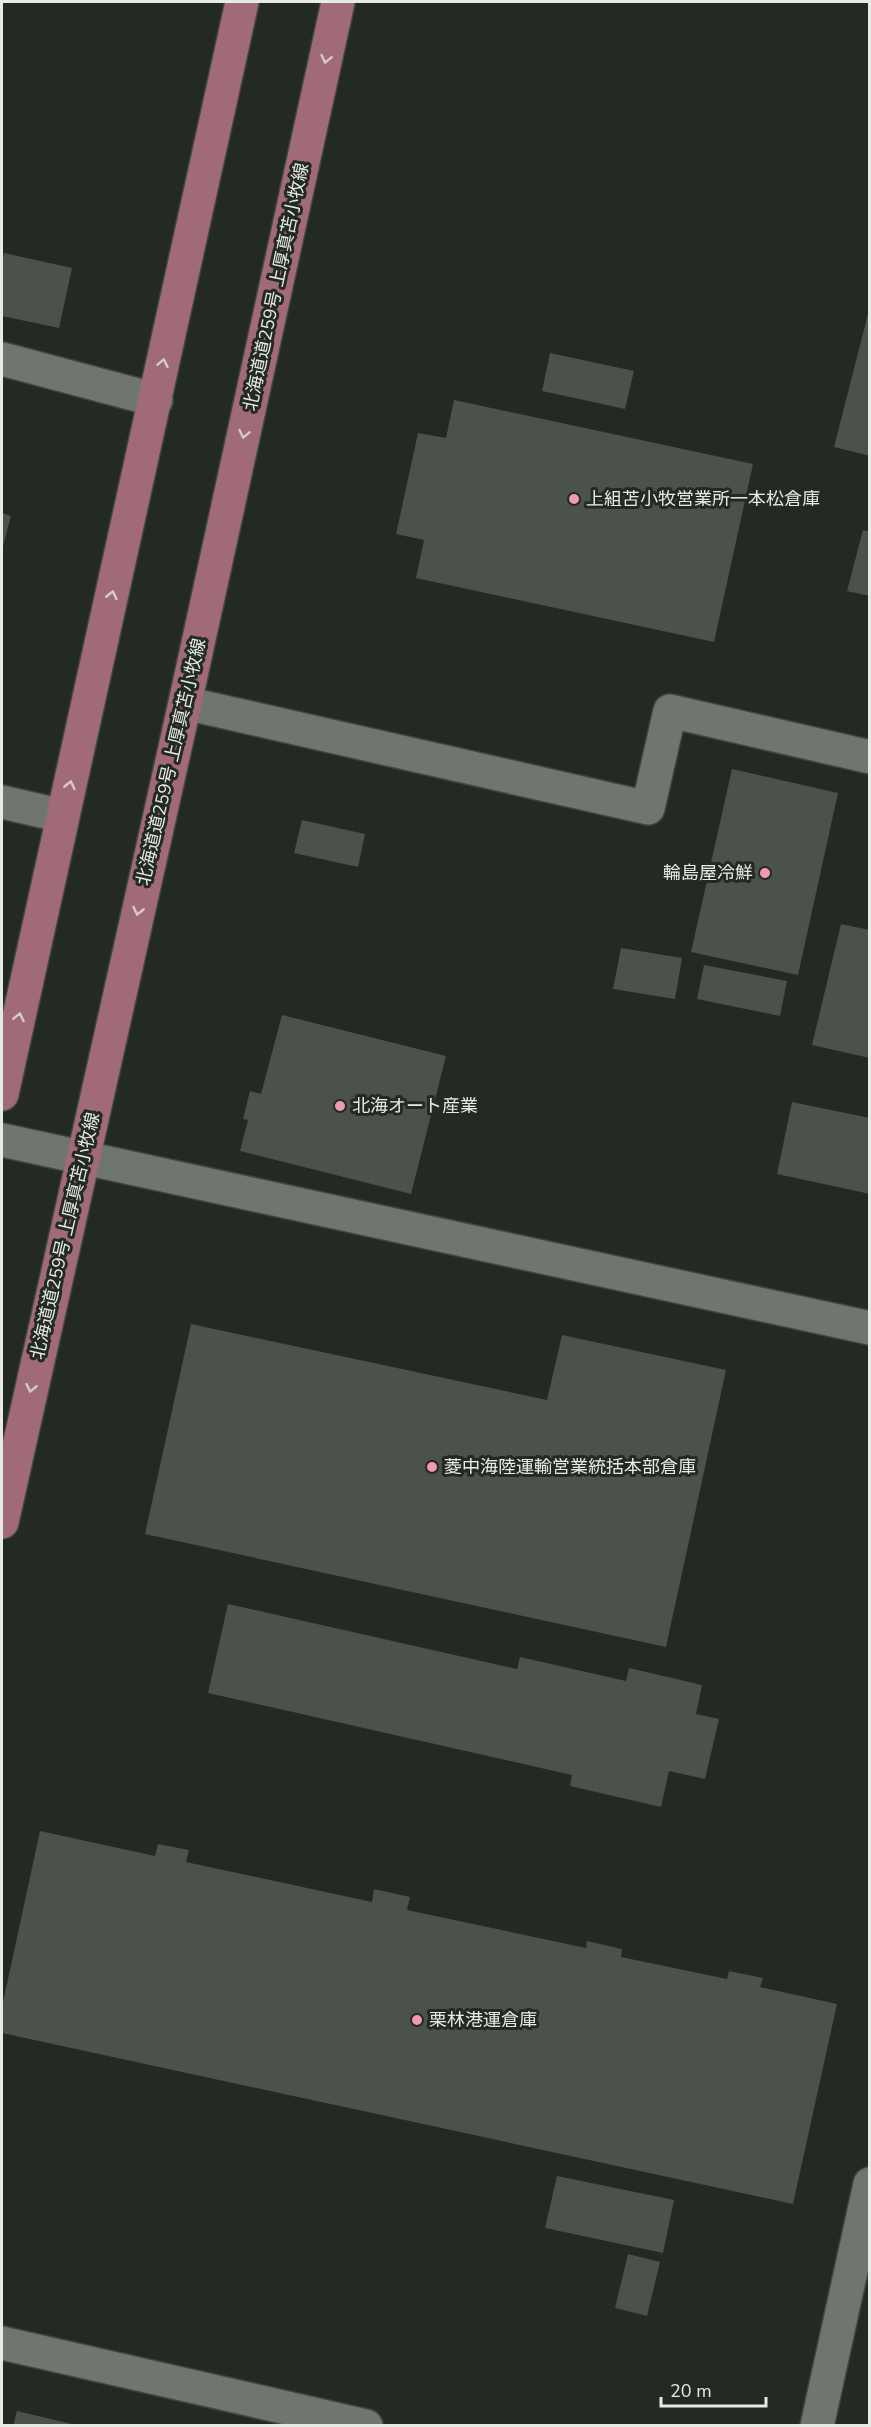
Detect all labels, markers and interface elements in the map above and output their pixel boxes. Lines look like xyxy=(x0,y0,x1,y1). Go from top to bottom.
one-way arrow xyxy=(320,53,333,63)
street label: 北海道道259号 上厚真苫小牧線 xyxy=(238,161,314,413)
one-way arrow xyxy=(156,359,169,369)
one-way arrow xyxy=(238,429,251,439)
place label: 上組苫小牧営業所一本松倉庫 xyxy=(586,487,820,511)
marker: 上組苫小牧営業所一本松倉庫 xyxy=(567,492,581,506)
one-way arrow xyxy=(105,590,118,600)
street label: 北海道道259号 上厚真苫小牧線 xyxy=(131,636,211,888)
one-way arrow xyxy=(62,780,75,790)
place label: 輪島屋冷鮮 xyxy=(663,861,753,885)
marker: 輪島屋冷鮮 xyxy=(758,866,772,880)
one-way arrow xyxy=(132,906,145,916)
one-way arrow xyxy=(11,1012,24,1022)
place label: 北海オート産業 xyxy=(352,1094,478,1118)
marker: 北海オート産業 xyxy=(333,1099,347,1113)
street label: 北海道道259号 上厚真苫小牧線 xyxy=(25,1110,105,1362)
one-way arrow xyxy=(25,1383,38,1393)
place label: 菱中海陸運輸営業統括本部倉庫 xyxy=(444,1455,696,1479)
marker: 菱中海陸運輸営業統括本部倉庫 xyxy=(425,1460,439,1474)
place label: 栗林港運倉庫 xyxy=(429,2008,537,2032)
marker: 栗林港運倉庫 xyxy=(410,2013,424,2027)
scale bar xyxy=(661,2370,766,2408)
text: 20 m xyxy=(670,2379,712,2403)

